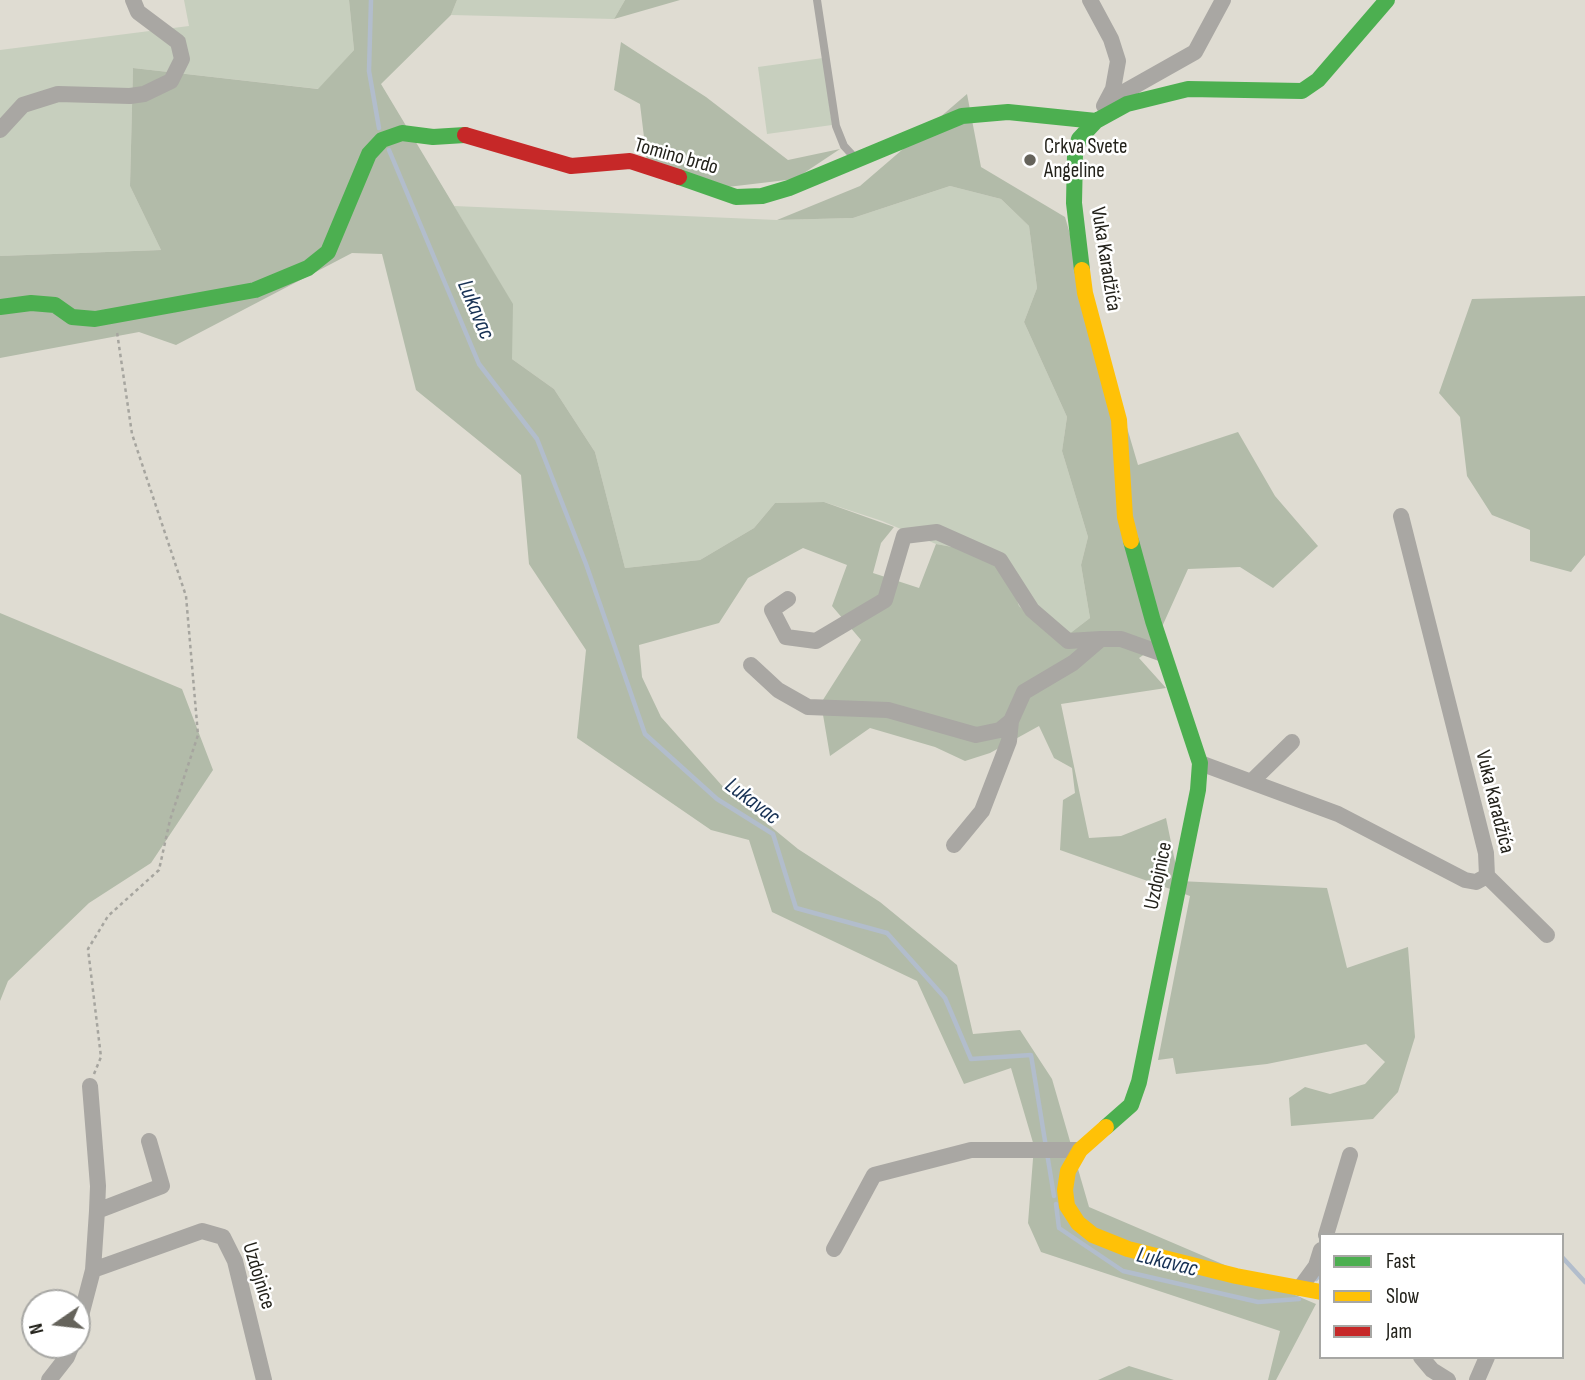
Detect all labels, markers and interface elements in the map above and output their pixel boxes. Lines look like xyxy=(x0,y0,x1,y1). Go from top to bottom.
street label: Tomino brdo xyxy=(631,133,721,181)
place label: Crkva Svete Angeline xyxy=(1044,135,1127,185)
marker: Crkva Svete Angeline xyxy=(1022,152,1038,168)
street label: Vuka Karadžića xyxy=(1084,205,1126,313)
water label: Lukavac xyxy=(450,276,500,344)
street label: Vuka Karadžića xyxy=(1469,748,1519,856)
water label: Lukavac xyxy=(719,772,785,832)
street label: Uzdojnice xyxy=(1140,840,1178,912)
legend xyxy=(1319,1233,1564,1359)
street label: Uzdojnice xyxy=(236,1240,280,1312)
water label: Lukavac xyxy=(1134,1242,1200,1284)
text: Fast xyxy=(1386,1249,1416,1274)
text: Slow xyxy=(1386,1284,1419,1309)
north arrow xyxy=(21,1289,91,1359)
text: Jam xyxy=(1386,1319,1412,1344)
text: N xyxy=(25,1321,49,1336)

